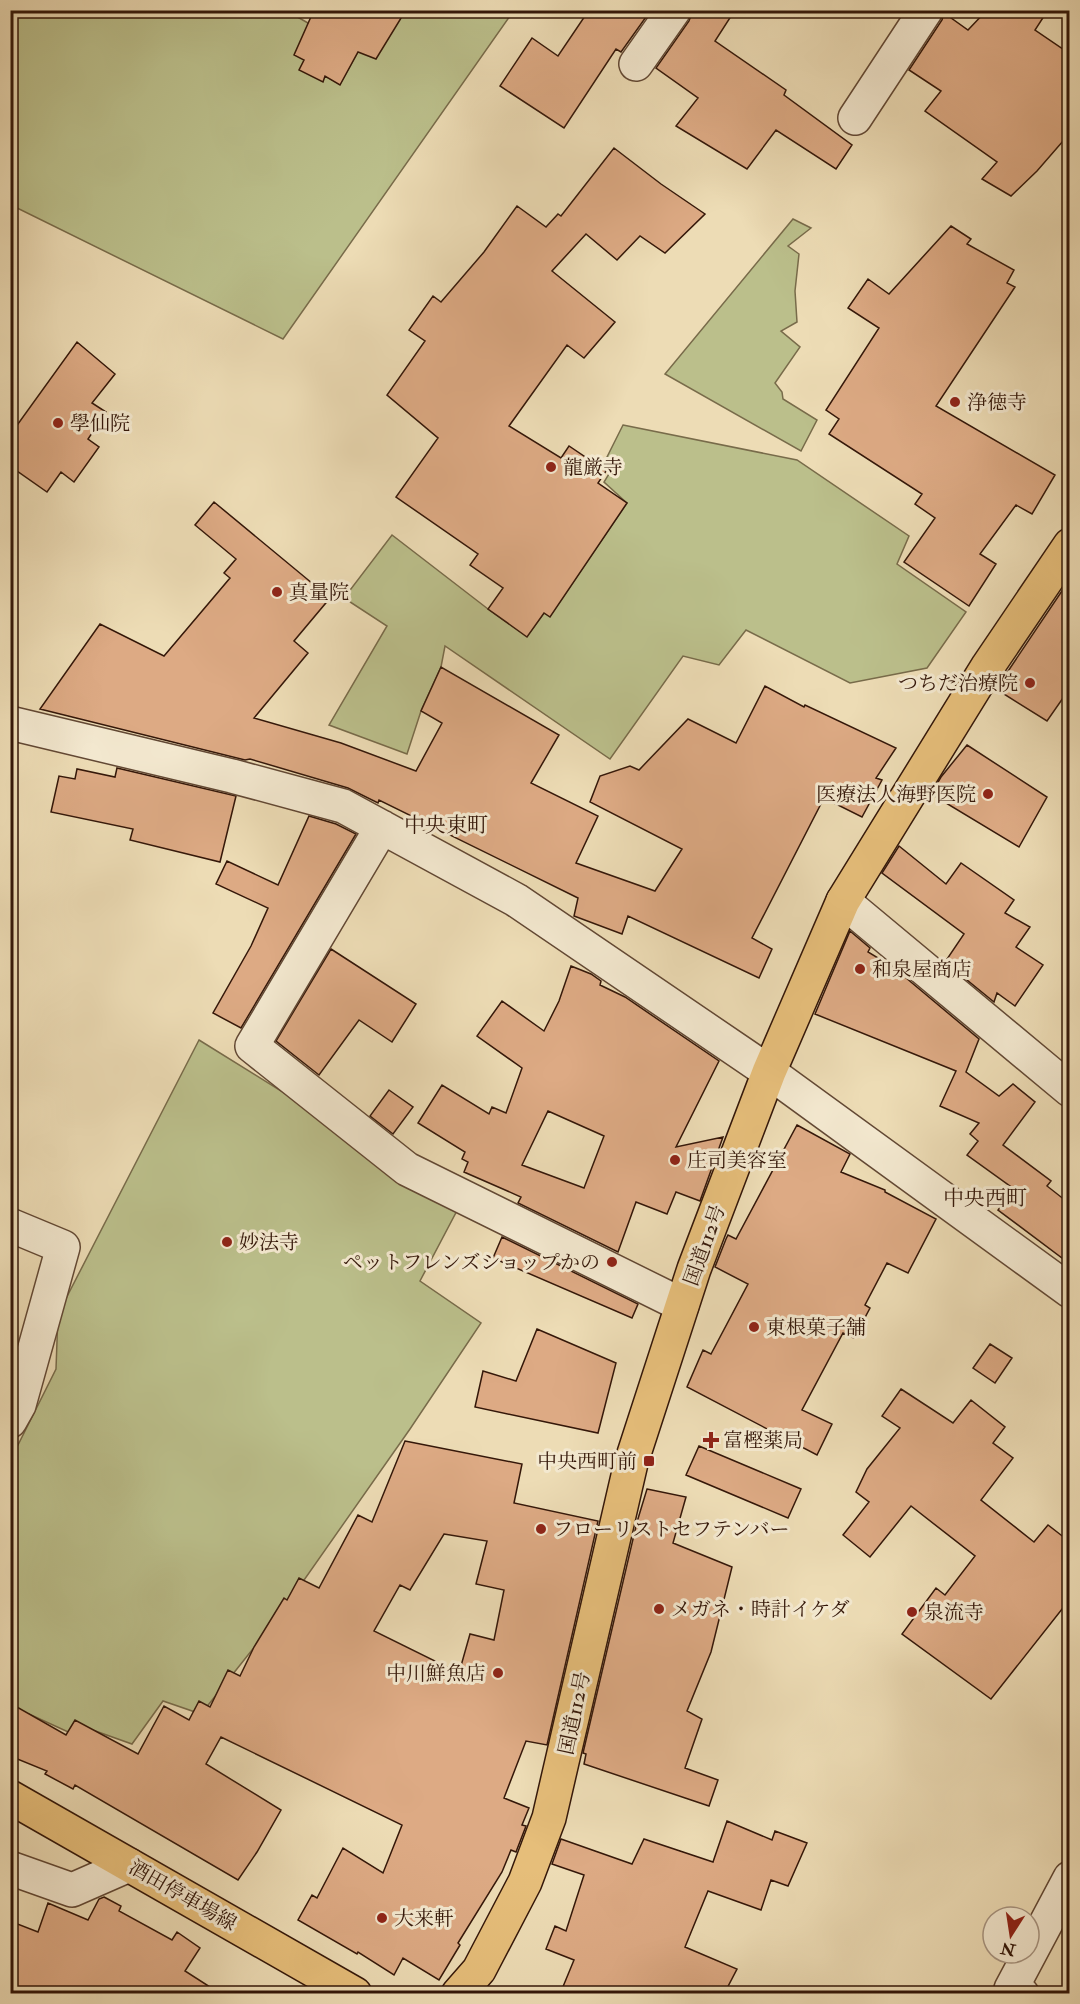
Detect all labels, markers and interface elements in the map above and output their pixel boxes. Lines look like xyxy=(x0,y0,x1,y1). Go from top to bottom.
place label: 浄徳寺 xyxy=(967,390,1027,415)
marker: 浄徳寺 xyxy=(948,395,962,409)
place label: 學仙院 xyxy=(70,411,130,436)
marker: 學仙院 xyxy=(51,416,65,430)
place label: 龍厳寺 xyxy=(563,455,623,480)
marker: 龍厳寺 xyxy=(544,460,558,474)
place label: 真量院 xyxy=(289,580,349,605)
marker: 真量院 xyxy=(270,585,284,599)
place label: つちだ治療院 xyxy=(898,671,1018,696)
marker: つちだ治療院 xyxy=(1023,676,1037,690)
place label: 医療法人海野医院 xyxy=(816,782,976,807)
marker: 医療法人海野医院 xyxy=(981,787,995,801)
district label: 中央東町 xyxy=(404,812,488,839)
place label: 和泉屋商店 xyxy=(872,957,972,982)
marker: 和泉屋商店 xyxy=(853,962,867,976)
place label: 庄司美容室 xyxy=(687,1148,787,1173)
marker: 庄司美容室 xyxy=(668,1153,682,1167)
district label: 中央西町 xyxy=(943,1185,1027,1212)
street label: 国道112号 xyxy=(678,1201,731,1289)
place label: 妙法寺 xyxy=(239,1230,299,1255)
marker: 妙法寺 xyxy=(220,1235,234,1249)
place label: ペットフレンズショップかの xyxy=(343,1250,600,1275)
marker: ペットフレンズショップかの xyxy=(605,1255,619,1269)
place label: 東根菓子舗 xyxy=(766,1315,866,1340)
marker: 東根菓子舗 xyxy=(747,1320,761,1334)
place label: 富樫薬局 xyxy=(723,1428,803,1453)
marker: 富樫薬局 xyxy=(704,1433,718,1447)
place label: 中央西町前 xyxy=(537,1449,637,1474)
marker: 中央西町前 xyxy=(642,1454,656,1468)
place label: フローリストセフテンバー xyxy=(553,1517,790,1542)
marker: フローリストセフテンバー xyxy=(534,1522,548,1536)
place label: メガネ・時計イケダ xyxy=(671,1597,850,1622)
place label: 泉流寺 xyxy=(924,1600,984,1625)
marker: メガネ・時計イケダ xyxy=(652,1602,666,1616)
marker: 泉流寺 xyxy=(905,1605,919,1619)
place label: 中川鮮魚店 xyxy=(386,1661,486,1686)
marker: 中川鮮魚店 xyxy=(491,1666,505,1680)
street label: 国道112号 xyxy=(553,1669,595,1757)
street label: 酒田停車場線 xyxy=(125,1855,241,1936)
north arrow xyxy=(981,1905,1041,1965)
place label: 大来軒 xyxy=(394,1906,454,1931)
marker: 大来軒 xyxy=(375,1911,389,1925)
text: N xyxy=(998,1937,1018,1960)

